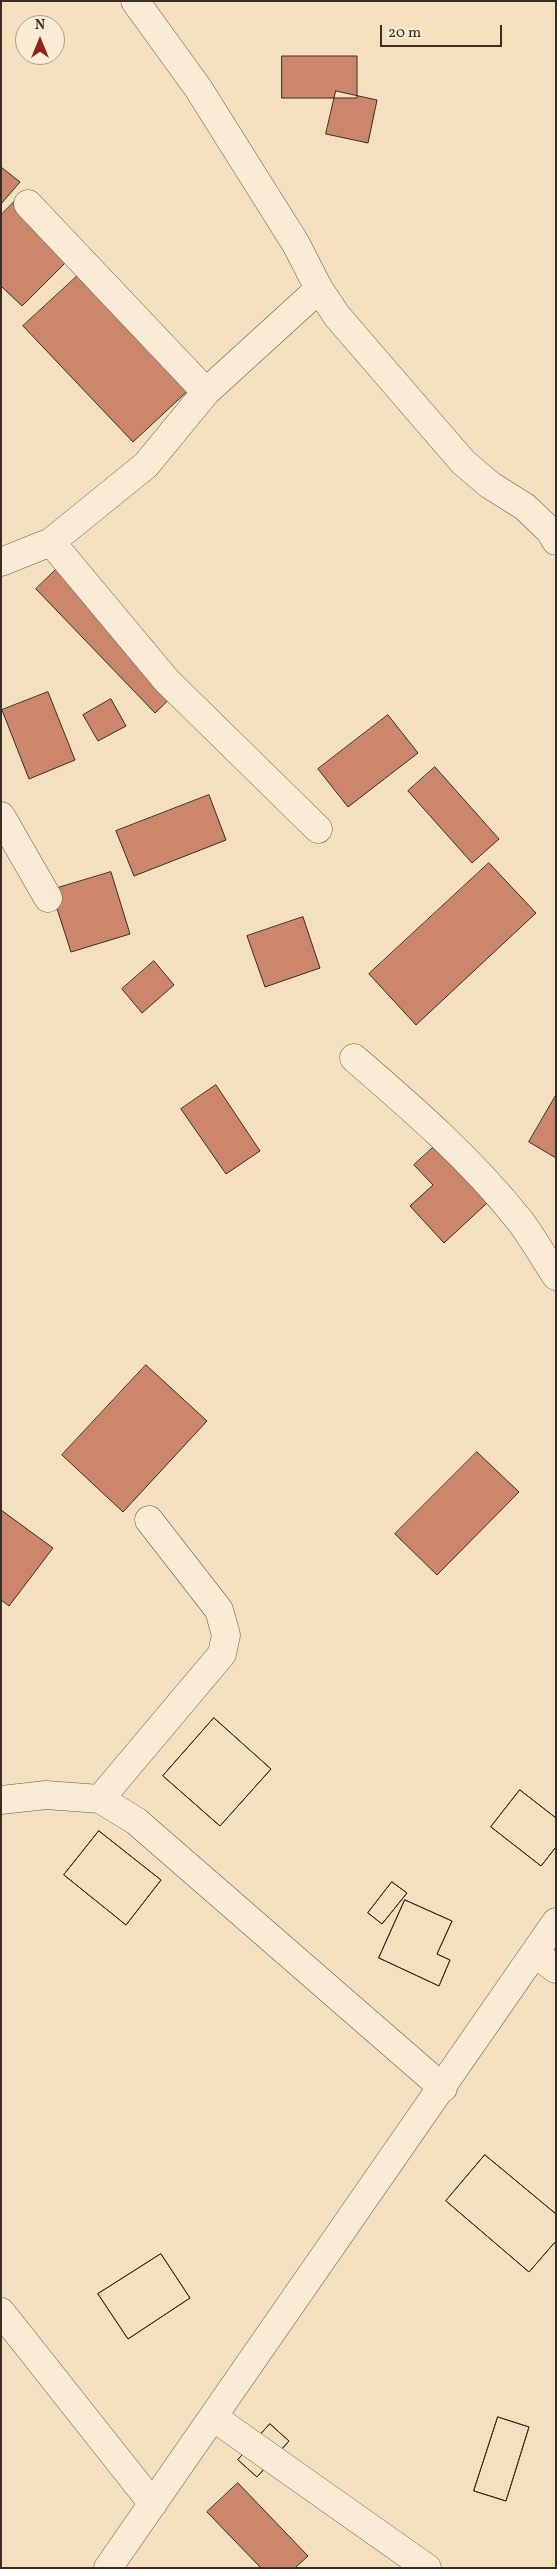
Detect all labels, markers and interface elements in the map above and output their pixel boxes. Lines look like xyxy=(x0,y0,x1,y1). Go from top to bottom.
north arrow xyxy=(15,15,65,65)
scale bar xyxy=(382,15,504,47)
text: N xyxy=(35,16,45,35)
text: 20 m xyxy=(388,23,421,44)

